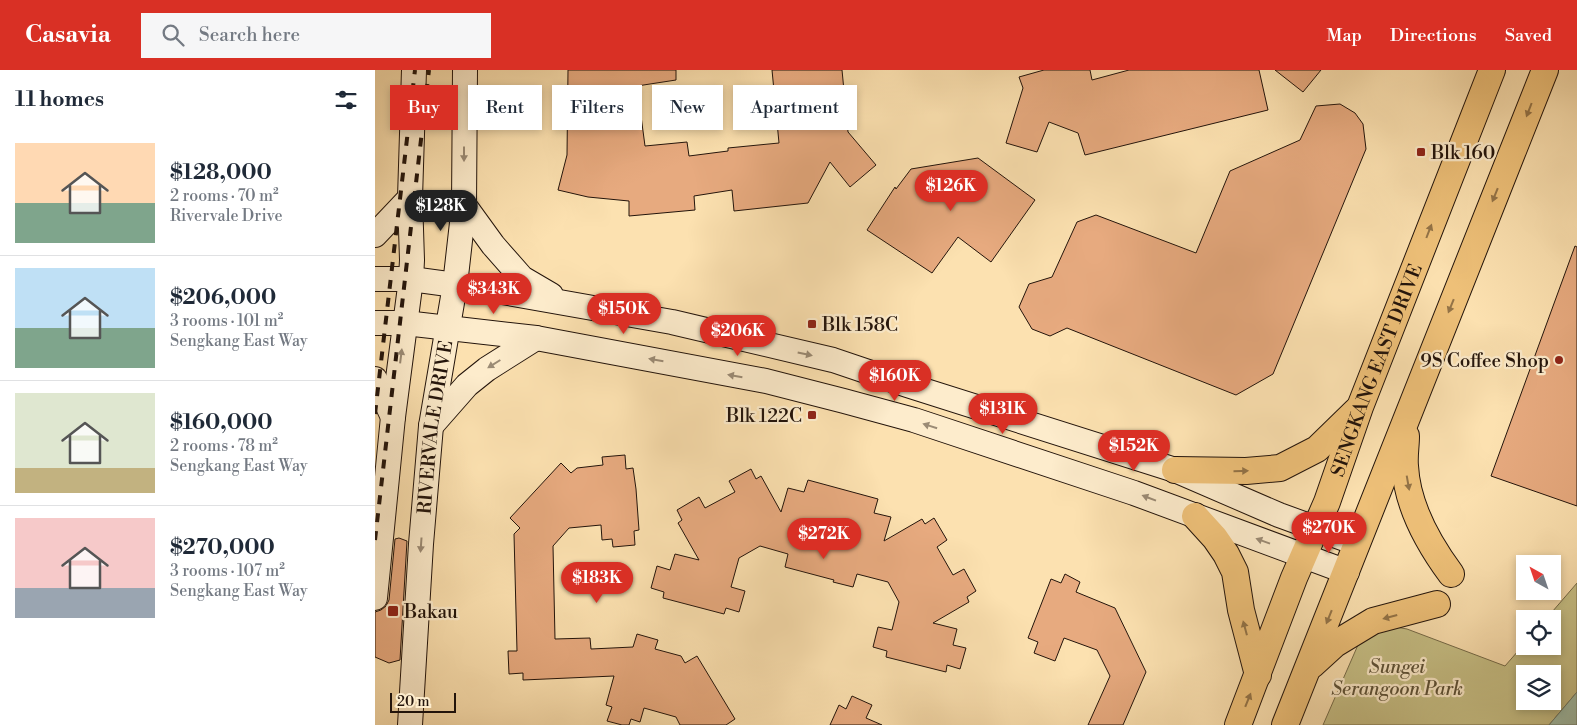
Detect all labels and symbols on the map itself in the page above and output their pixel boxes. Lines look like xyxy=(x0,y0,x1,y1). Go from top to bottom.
one-way arrow xyxy=(1525,103,1533,118)
place label: Blk 160 xyxy=(1430,141,1495,165)
one-way arrow xyxy=(460,146,468,162)
marker: Blk 160 xyxy=(1415,146,1427,158)
pin: $126K xyxy=(916,170,986,212)
one-way arrow xyxy=(1491,188,1499,203)
pin: $128K xyxy=(406,190,476,232)
one-way arrow xyxy=(1425,223,1433,238)
street label: SENGKANG EAST DRIVE xyxy=(1326,260,1428,480)
pin: $343K xyxy=(459,272,529,315)
pin: $150K xyxy=(589,292,659,335)
one-way arrow xyxy=(1447,299,1455,313)
place label: Blk 158C xyxy=(821,313,898,337)
pin: $206K xyxy=(703,314,773,357)
marker: Blk 158C xyxy=(806,318,818,330)
street label: RIVERVALE DRIVE xyxy=(413,339,458,515)
one-way arrow xyxy=(397,348,405,364)
place label: 9S Coffee Shop xyxy=(1420,349,1549,373)
one-way arrow xyxy=(797,350,813,358)
marker: 9S Coffee Shop xyxy=(1553,354,1565,366)
one-way arrow xyxy=(648,356,664,364)
one-way arrow xyxy=(488,359,501,369)
pin: $160K xyxy=(860,360,930,402)
one-way arrow xyxy=(727,371,743,379)
pin: $131K xyxy=(968,392,1038,435)
place label: Blk 122C xyxy=(725,404,802,428)
marker: Blk 122C xyxy=(806,409,818,421)
one-way arrow xyxy=(923,421,938,429)
pin: $152K xyxy=(1099,430,1169,472)
one-way arrow xyxy=(1234,467,1250,475)
one-way arrow xyxy=(1404,476,1412,492)
one-way arrow xyxy=(1142,494,1156,502)
pin: $270K xyxy=(1294,512,1364,554)
pin: $272K xyxy=(789,518,859,560)
one-way arrow xyxy=(417,537,425,553)
one-way arrow xyxy=(1255,537,1270,545)
north arrow xyxy=(1516,555,1561,600)
pin: $183K xyxy=(562,562,632,604)
place label: Bakau xyxy=(403,600,458,624)
marker: Bakau xyxy=(386,604,400,618)
one-way arrow xyxy=(1325,610,1333,625)
one-way arrow xyxy=(1382,613,1397,621)
one-way arrow xyxy=(1241,620,1249,635)
park label: Sungei Serangoon Park xyxy=(1331,655,1463,701)
scale bar xyxy=(390,690,456,713)
one-way arrow xyxy=(1244,692,1252,707)

